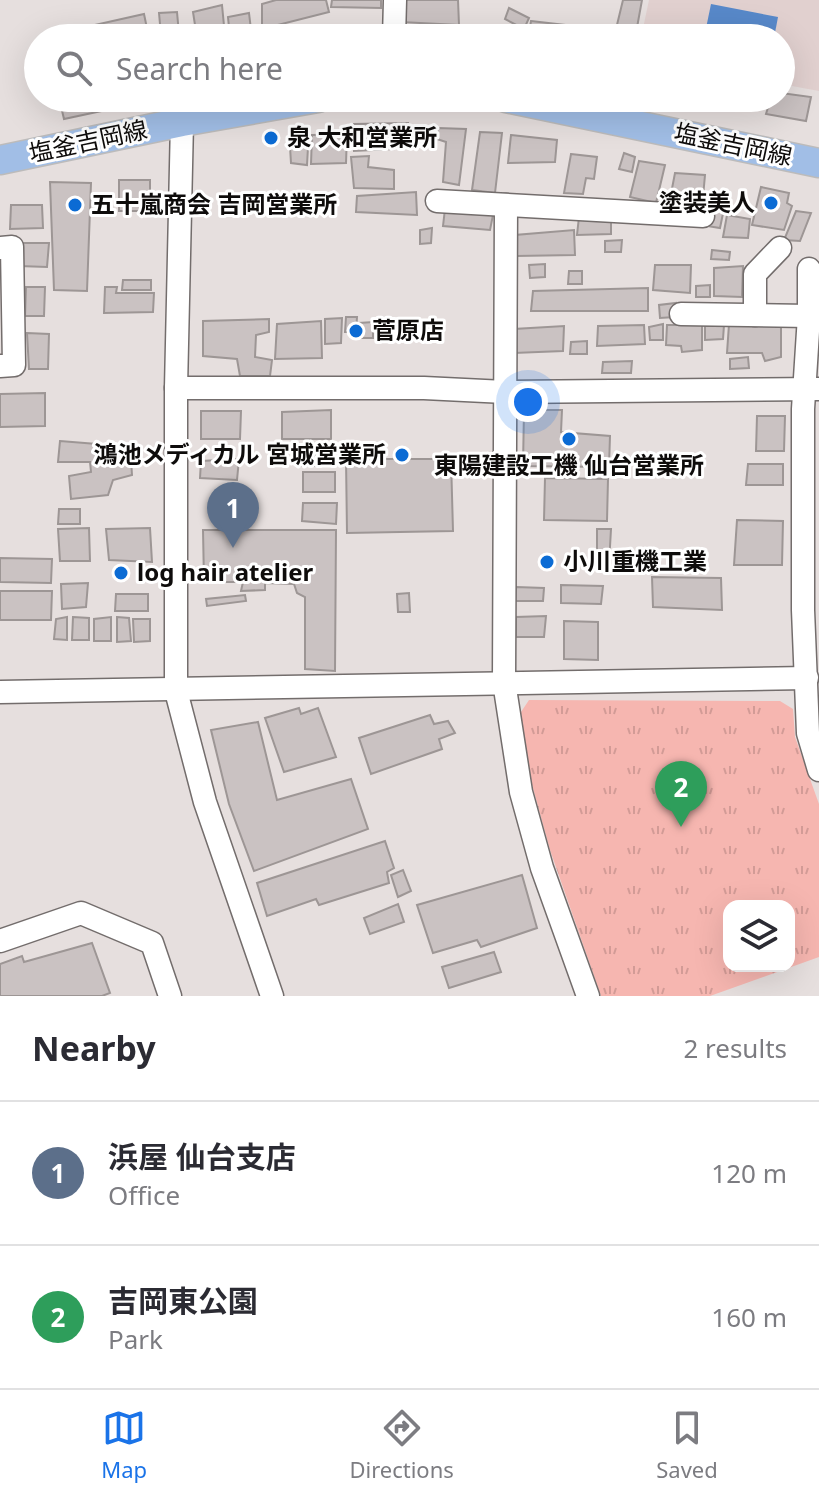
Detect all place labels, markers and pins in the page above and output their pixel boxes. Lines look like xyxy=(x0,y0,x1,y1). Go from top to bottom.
place label: 泉 大和営業所 xyxy=(287,120,437,153)
marker: 泉 大和営業所 xyxy=(262,129,280,147)
place label: 塗装美人 xyxy=(659,185,755,218)
place label: 五十嵐商会 吉岡営業所 xyxy=(91,187,337,220)
marker: 塗装美人 xyxy=(762,194,780,212)
marker: 五十嵐商会 吉岡営業所 xyxy=(66,196,84,214)
place label: 菅原店 xyxy=(372,313,444,346)
marker: 菅原店 xyxy=(347,322,365,340)
marker: 東陽建設工機 仙台営業所 xyxy=(560,430,578,448)
place label: 鴻池メディカル 宮城営業所 xyxy=(93,437,386,470)
marker: 鴻池メディカル 宮城営業所 xyxy=(393,446,411,464)
place label: 東陽建設工機 仙台営業所 xyxy=(434,448,704,481)
pin: 1 xyxy=(207,482,259,548)
place label: 小川重機工業 xyxy=(563,544,707,577)
marker: 小川重機工業 xyxy=(538,553,556,571)
place label: log hair atelier xyxy=(137,555,313,588)
marker: log hair atelier xyxy=(112,564,130,582)
pin: 2 xyxy=(655,761,707,827)

